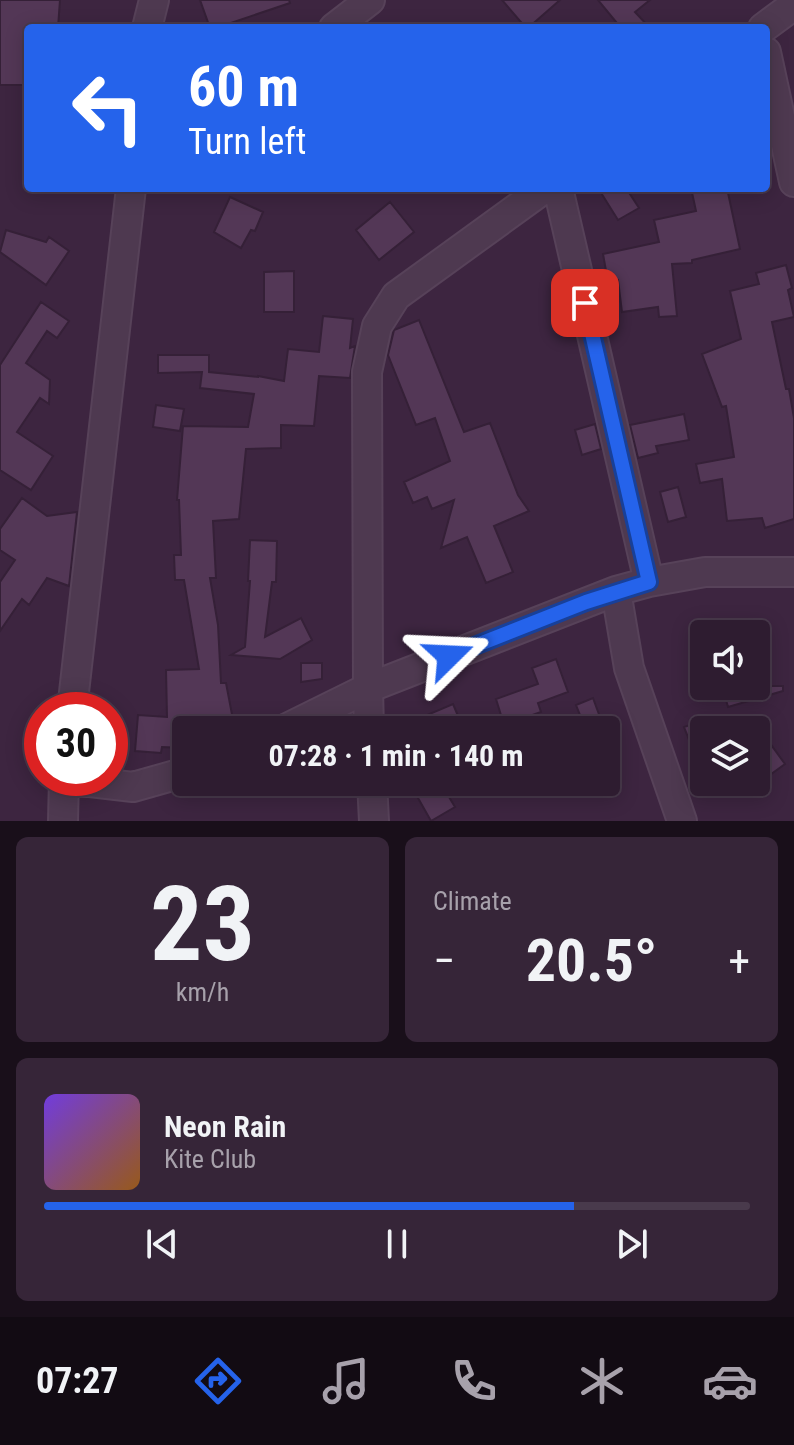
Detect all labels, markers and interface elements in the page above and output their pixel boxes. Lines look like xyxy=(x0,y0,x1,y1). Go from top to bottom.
text: 60 m xyxy=(188,54,299,120)
icon: left xyxy=(56,56,160,160)
text: Turn left xyxy=(188,121,306,163)
pin xyxy=(551,269,619,337)
icon: arrive xyxy=(563,281,607,325)
position arrow xyxy=(407,614,491,698)
map controls xyxy=(690,620,770,796)
button: sound xyxy=(690,620,770,700)
speed limit sign: 30 xyxy=(24,692,128,796)
button: layers xyxy=(690,716,770,796)
text: 07:28 · 1 min · 140 m xyxy=(269,738,523,773)
text: 23 xyxy=(150,864,255,985)
text: Climate xyxy=(433,886,512,916)
text: 20.5° xyxy=(526,925,657,996)
text: − xyxy=(433,935,455,987)
text: + xyxy=(728,935,750,987)
text: km/h xyxy=(176,977,229,1007)
text: Neon Rain xyxy=(164,1109,286,1144)
text: Kite Club xyxy=(164,1144,256,1174)
icon: previous xyxy=(140,1222,184,1266)
icon: pause xyxy=(375,1222,419,1266)
icon: next xyxy=(610,1222,654,1266)
icon: directions xyxy=(190,1353,246,1409)
icon: music xyxy=(318,1353,374,1409)
icon: phone xyxy=(446,1353,502,1409)
icon: climate xyxy=(574,1353,630,1409)
icon: car xyxy=(702,1353,758,1409)
text: 07:27 xyxy=(36,1360,119,1402)

